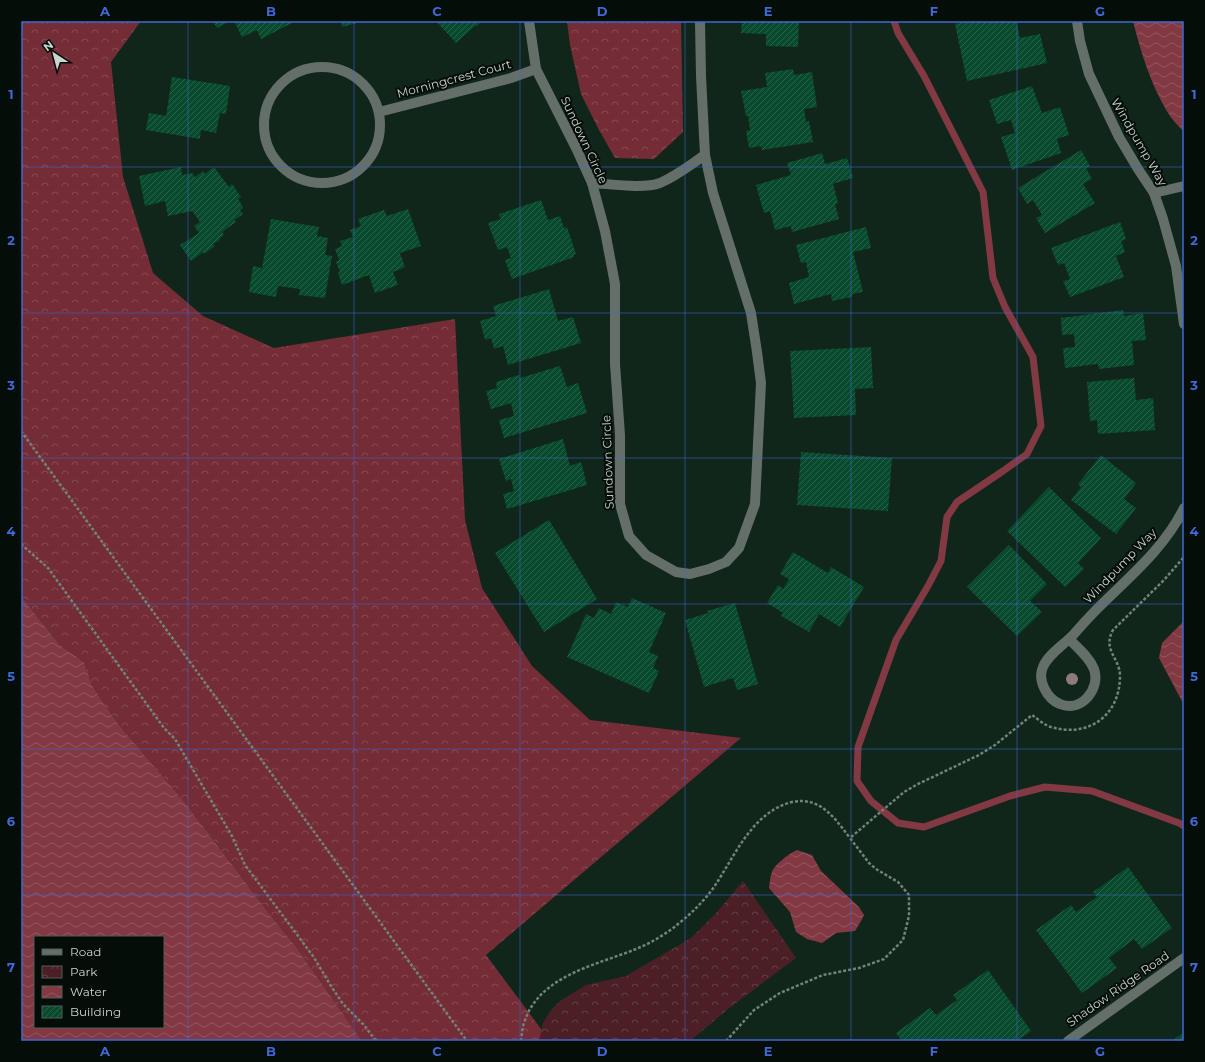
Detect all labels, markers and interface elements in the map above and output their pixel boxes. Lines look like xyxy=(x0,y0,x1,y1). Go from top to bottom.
text: A xyxy=(99,3,111,19)
text: B xyxy=(266,3,276,19)
text: C xyxy=(432,3,442,19)
text: D xyxy=(597,3,608,19)
text: E xyxy=(764,3,773,19)
text: F xyxy=(930,3,938,19)
text: G xyxy=(1095,3,1105,19)
north arrow xyxy=(34,34,74,74)
text: N xyxy=(40,38,56,54)
street label: Morningcrest Court xyxy=(395,56,513,101)
text: 1 xyxy=(8,86,14,102)
text: 1 xyxy=(1191,86,1197,102)
street label: Sundown Circle xyxy=(558,94,611,186)
street label: Windpump Way xyxy=(1108,95,1171,189)
text: 2 xyxy=(7,232,15,248)
text: 2 xyxy=(1190,232,1198,248)
text: 3 xyxy=(6,377,15,393)
text: 3 xyxy=(1189,377,1198,393)
street label: Sundown Circle xyxy=(598,415,617,509)
text: 4 xyxy=(7,523,16,539)
text: 4 xyxy=(1190,523,1199,539)
street label: Windpump Way xyxy=(1080,525,1160,606)
text: 5 xyxy=(7,668,15,684)
text: 5 xyxy=(1190,668,1198,684)
text: 6 xyxy=(7,813,16,829)
text: 6 xyxy=(1190,813,1199,829)
legend xyxy=(34,936,164,1028)
text: Road xyxy=(70,944,101,959)
street label: Shadow Ridge Road xyxy=(1064,948,1172,1030)
text: 7 xyxy=(7,959,15,975)
text: 7 xyxy=(1190,959,1198,975)
text: Park xyxy=(70,964,98,979)
text: Water xyxy=(70,984,107,999)
text: Building xyxy=(70,1004,121,1019)
text: A xyxy=(99,1043,111,1059)
text: B xyxy=(266,1043,276,1059)
text: C xyxy=(432,1043,442,1059)
text: D xyxy=(597,1043,608,1059)
text: E xyxy=(764,1043,773,1059)
text: F xyxy=(930,1043,938,1059)
text: G xyxy=(1095,1043,1105,1059)

